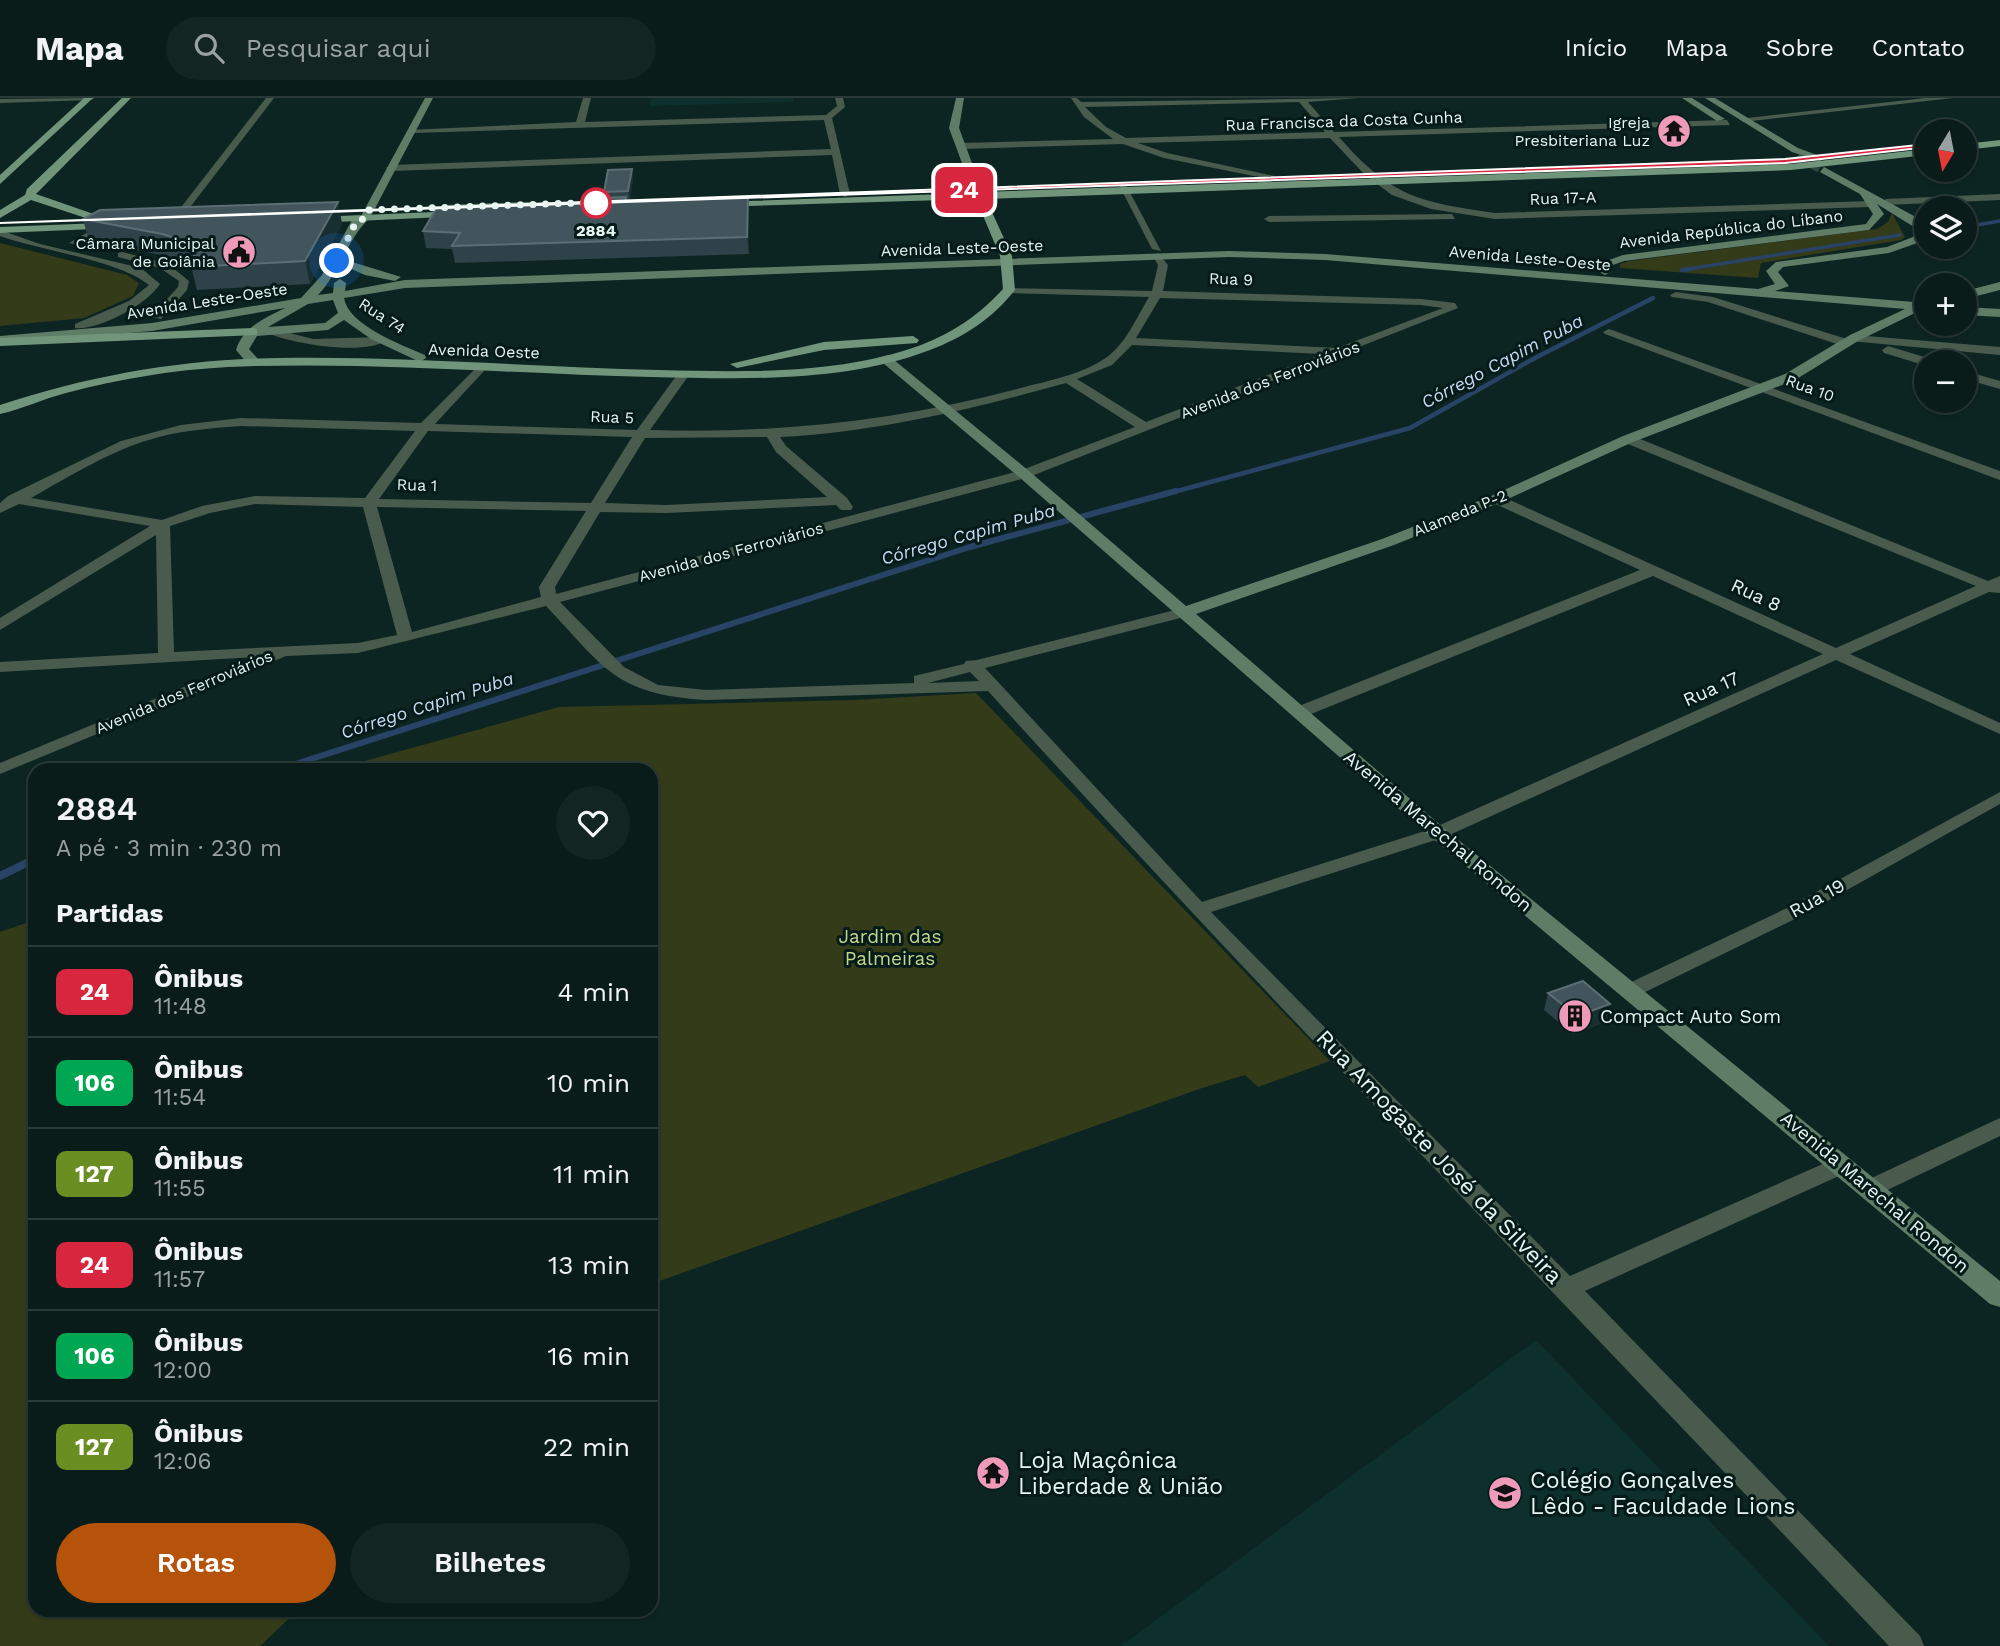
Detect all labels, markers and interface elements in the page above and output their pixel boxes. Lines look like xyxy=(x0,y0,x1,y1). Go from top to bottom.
search box xyxy=(166,17,656,80)
text: Mapa xyxy=(35,29,124,68)
icon: search xyxy=(190,29,228,67)
text: Pesquisar aqui xyxy=(246,33,431,63)
text: Início xyxy=(1565,34,1627,62)
text: Mapa xyxy=(1665,34,1728,62)
text: Sobre xyxy=(1766,34,1834,62)
text: Contato xyxy=(1872,34,1965,62)
street label: Rua Francisca da Costa Cunha xyxy=(1225,107,1463,135)
temple icon: Igreja Presbiteriana Luz xyxy=(1655,112,1693,150)
place label: Igreja Presbiteriana Luz xyxy=(1514,113,1650,150)
north arrow xyxy=(1914,119,1978,182)
map controls xyxy=(1914,119,1977,413)
line badge: 24 xyxy=(932,167,996,213)
text: 24 xyxy=(949,176,979,204)
street label: Rua 17-A xyxy=(1529,187,1597,209)
marker: 2884 xyxy=(581,188,611,218)
button: layers xyxy=(1914,196,1977,259)
street label: Avenida República do Líbano xyxy=(1618,206,1844,252)
place label: 2884 xyxy=(576,221,616,240)
public building icon: Câmara Municipal de Goiânia xyxy=(220,233,258,271)
place label: Câmara Municipal de Goiânia xyxy=(75,234,215,271)
street label: Avenida Leste-Oeste xyxy=(880,236,1044,260)
street label: Avenida Leste-Oeste xyxy=(1448,241,1612,275)
your location xyxy=(319,243,354,278)
street label: Rua 9 xyxy=(1209,269,1253,289)
button: + xyxy=(1914,273,1977,336)
street label: Avenida Leste-Oeste xyxy=(125,279,289,323)
street label: Rua 74 xyxy=(355,294,409,338)
water label: Córrego Capim Puba xyxy=(1418,309,1586,413)
street label: Avenida dos Ferroviários xyxy=(1178,337,1362,423)
street label: Avenida Oeste xyxy=(428,340,540,362)
button: − xyxy=(1914,350,1977,413)
street label: Rua 10 xyxy=(1783,370,1837,406)
street label: Rua 5 xyxy=(590,407,634,427)
street label: Rua 1 xyxy=(396,475,438,495)
street label: Alameda P-2 xyxy=(1410,486,1510,540)
water label: Córrego Capim Puba xyxy=(879,499,1057,569)
street label: Avenida dos Ferroviários xyxy=(637,518,825,586)
street label: Rua 8 xyxy=(1727,573,1785,617)
street label: Avenida dos Ferroviários xyxy=(93,646,275,738)
water label: Córrego Capim Puba xyxy=(338,667,516,743)
street label: Rua 17 xyxy=(1680,667,1742,711)
street label: Avenida Marechal Rondon xyxy=(1339,745,1537,917)
button: heart xyxy=(556,786,630,860)
text: 2884 xyxy=(56,789,138,828)
text: A pé · 3 min · 230 m xyxy=(56,835,282,862)
street label: Rua 19 xyxy=(1785,873,1849,923)
text: Partidas xyxy=(56,898,163,928)
park label: Jardim das Palmeiras xyxy=(839,925,941,970)
text: Ônibus xyxy=(154,963,243,993)
text: 4 min xyxy=(557,977,630,1007)
text: 24 xyxy=(80,978,109,1006)
text: 11:48 xyxy=(154,993,207,1020)
building icon: Compact Auto Som xyxy=(1556,997,1594,1035)
place label: Compact Auto Som xyxy=(1600,1005,1781,1028)
street label: Rua Amogaste José da Silveira xyxy=(1310,1024,1568,1290)
text: Ônibus xyxy=(154,1054,243,1084)
text: 10 min xyxy=(547,1068,630,1098)
text: 106 xyxy=(74,1069,115,1097)
text: 11:54 xyxy=(154,1084,206,1111)
street label: Avenida Marechal Rondon xyxy=(1776,1106,1974,1278)
text: Ônibus xyxy=(154,1145,243,1175)
text: 11 min xyxy=(553,1159,630,1189)
text: 127 xyxy=(75,1160,114,1188)
text: 11:55 xyxy=(154,1175,206,1202)
text: Ônibus xyxy=(154,1236,243,1266)
text: 13 min xyxy=(548,1250,630,1280)
text: 24 xyxy=(80,1251,109,1279)
text: 11:57 xyxy=(154,1266,205,1293)
text: Ônibus xyxy=(154,1327,243,1357)
text: 16 min xyxy=(547,1341,630,1371)
text: 106 xyxy=(74,1342,115,1370)
text: 12:00 xyxy=(154,1357,212,1384)
text: Ônibus xyxy=(154,1418,243,1448)
text: 22 min xyxy=(543,1432,630,1462)
text: 127 xyxy=(75,1433,114,1461)
place label: Loja Maçônica Liberdade & União xyxy=(1018,1447,1223,1500)
text: 12:06 xyxy=(154,1448,211,1475)
temple icon: Loja Maçônica Liberdade & União xyxy=(974,1454,1012,1492)
place label: Colégio Gonçalves Lêdo - Faculdade Lions xyxy=(1530,1467,1795,1520)
school or university icon: Colégio Gonçalves Lêdo - Faculdade Lions xyxy=(1486,1474,1524,1512)
button: Rotas xyxy=(56,1523,336,1603)
button: Bilhetes xyxy=(350,1523,630,1603)

